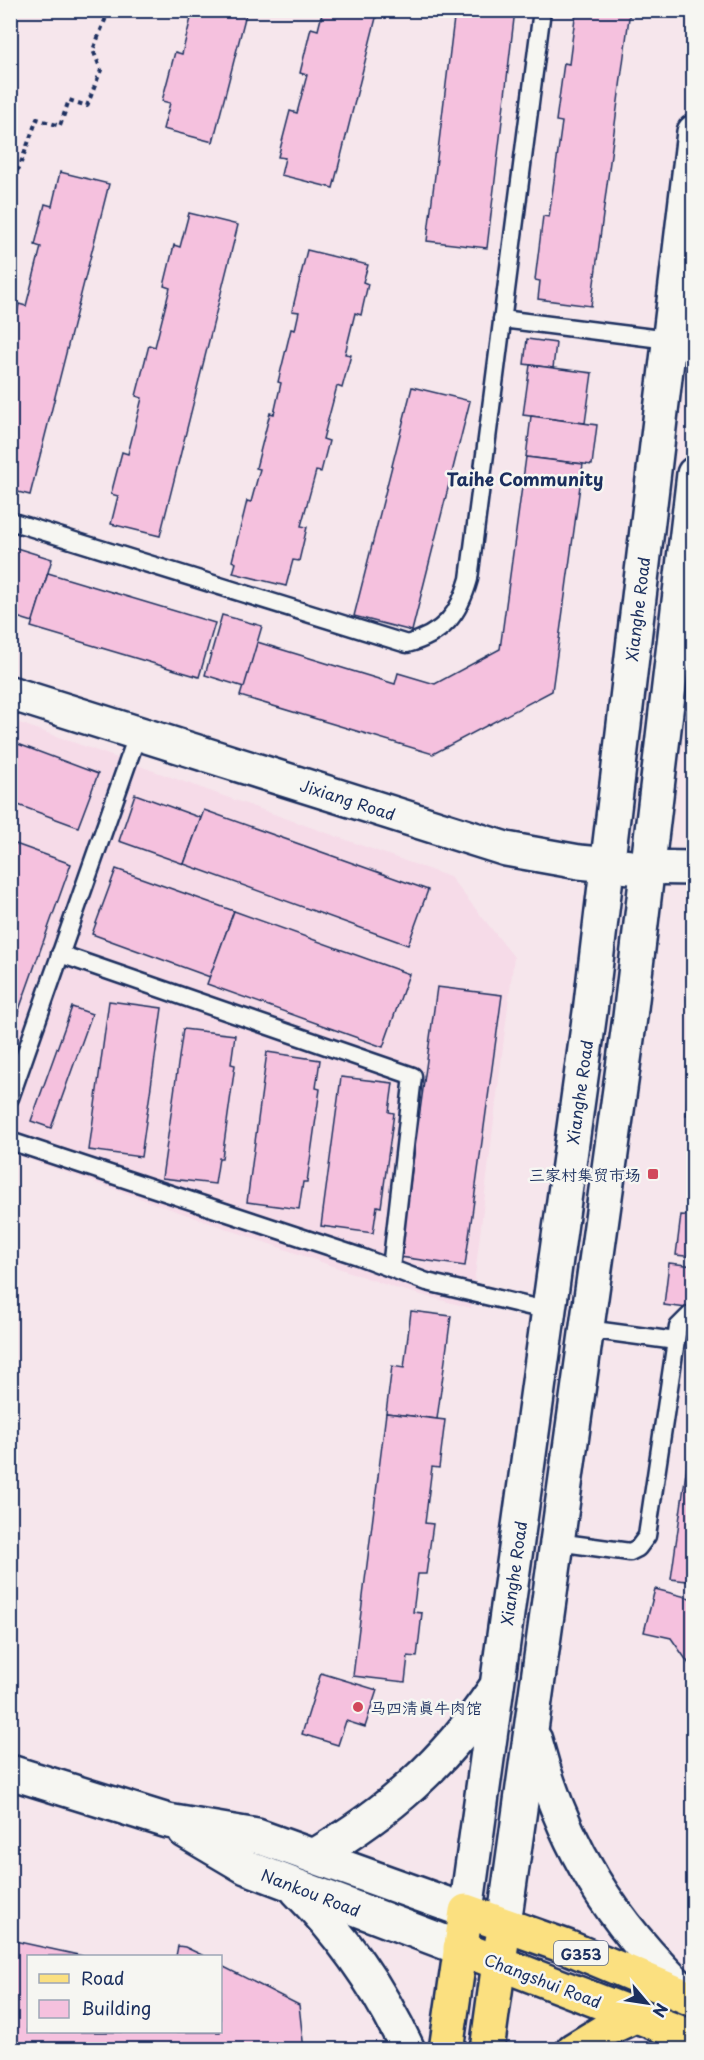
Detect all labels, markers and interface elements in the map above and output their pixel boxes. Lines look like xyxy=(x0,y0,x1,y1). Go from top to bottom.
district label: Taihe Community xyxy=(447,465,604,492)
street label: Xianghe Road xyxy=(619,555,655,663)
street label: Jixiang Road xyxy=(297,772,399,826)
street label: Xianghe Road xyxy=(560,1038,598,1146)
place label: 三家村集贸市场 xyxy=(529,1162,641,1186)
marker: 三家村集贸市场 xyxy=(646,1167,660,1181)
street label: Xianghe Road xyxy=(494,1519,532,1627)
place label: 马四清真牛肉馆 xyxy=(370,1695,482,1719)
marker: 马四清真牛肉馆 xyxy=(351,1700,365,1714)
street label: Nankou Road xyxy=(258,1862,364,1922)
road number: G353 xyxy=(554,1941,608,1965)
street label: Changshui Road xyxy=(481,1947,605,2013)
legend xyxy=(27,1955,222,2033)
text: Road xyxy=(81,1964,125,1991)
north arrow xyxy=(617,1973,677,2033)
text: Building xyxy=(81,1994,151,2021)
text: N xyxy=(647,1999,675,2022)

